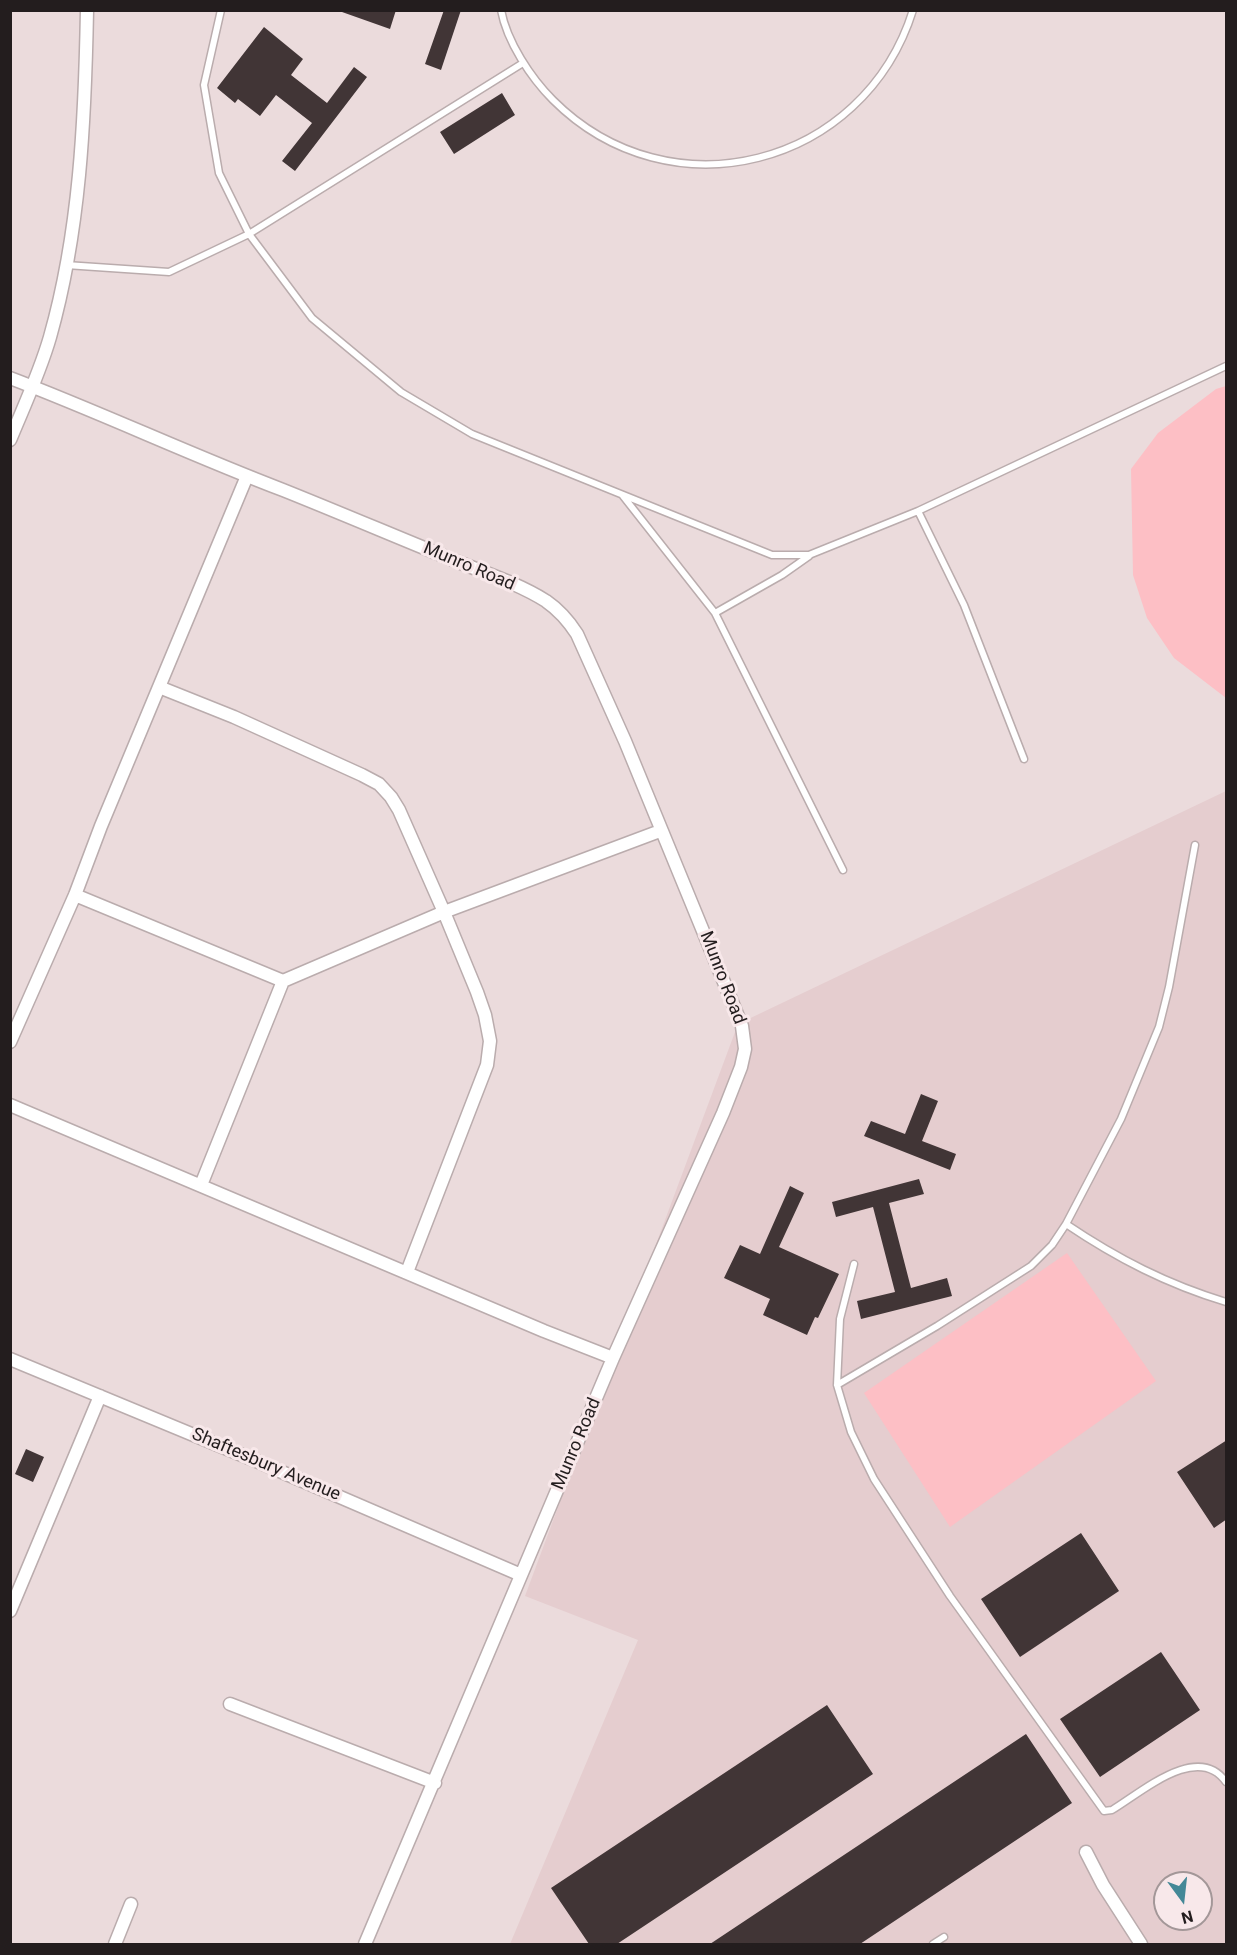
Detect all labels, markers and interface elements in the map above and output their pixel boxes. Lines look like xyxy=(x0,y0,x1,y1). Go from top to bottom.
street label: Munro Road xyxy=(420,538,518,596)
street label: Munro Road xyxy=(694,929,750,1027)
street label: Munro Road xyxy=(548,1395,606,1493)
street label: Shaftesbury Avenue xyxy=(188,1424,344,1506)
north arrow xyxy=(1153,1871,1213,1931)
text: N xyxy=(1179,1906,1195,1928)

